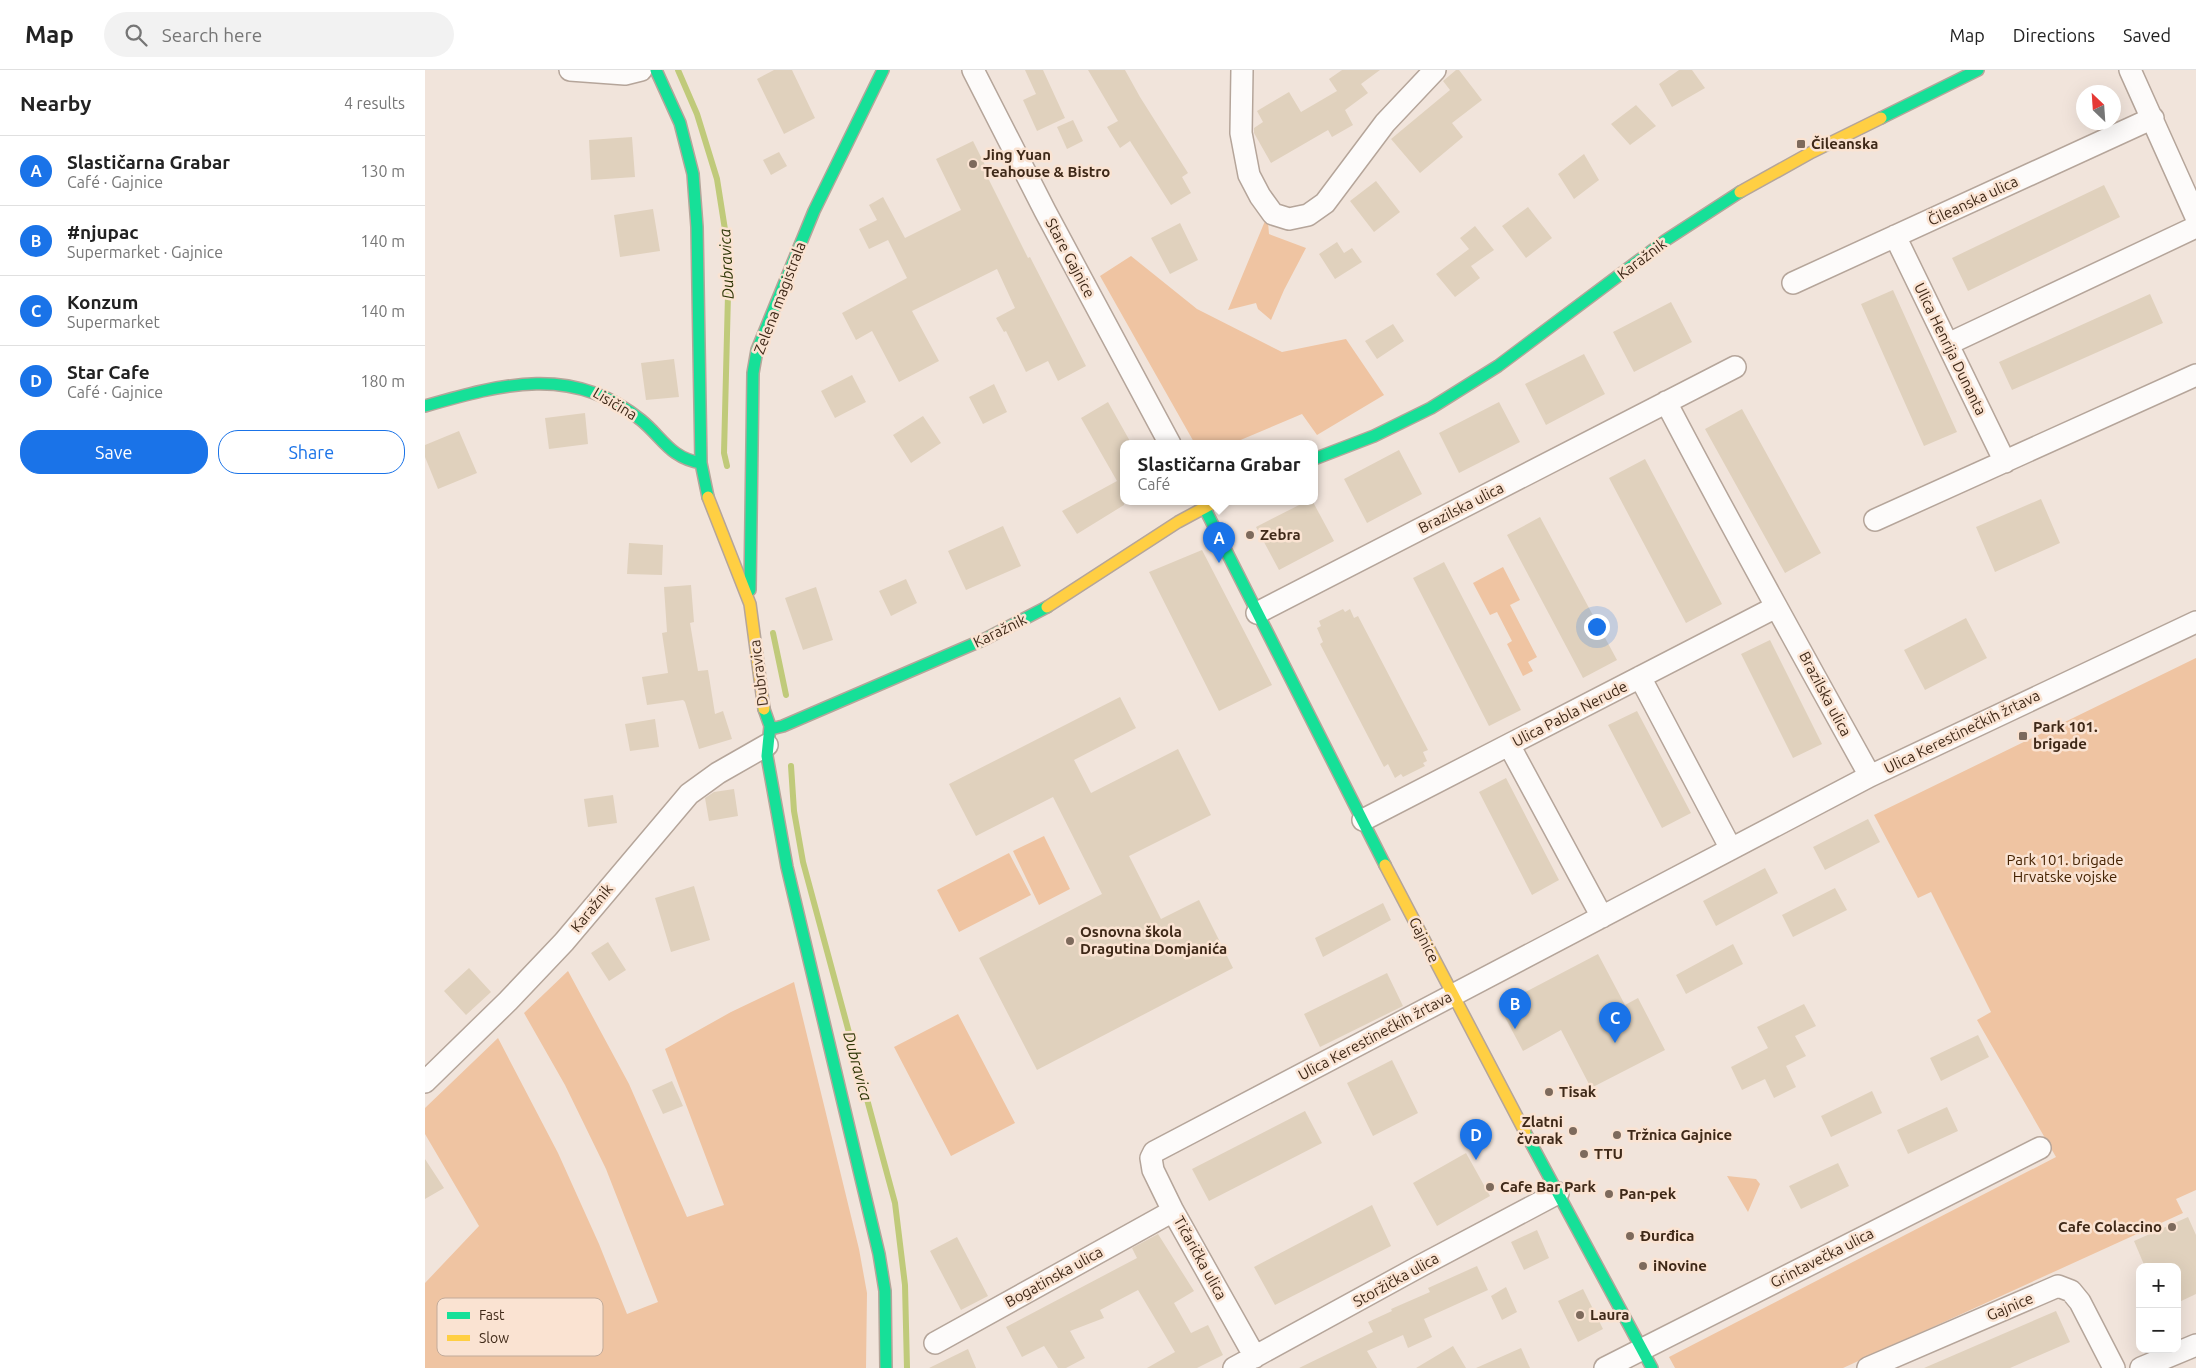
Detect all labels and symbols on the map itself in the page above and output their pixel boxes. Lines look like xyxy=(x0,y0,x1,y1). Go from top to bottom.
north arrow xyxy=(2076,85,2121,130)
place label: Čileanska xyxy=(1811,135,1878,152)
marker: Čileanska xyxy=(1795,138,1807,150)
place label: Jing Yuan Teahouse & Bistro xyxy=(983,146,1110,180)
marker: Jing Yuan Teahouse & Bistro xyxy=(967,158,979,170)
street label: Čileanska ulica xyxy=(1925,172,2020,229)
street label: Stare Gajnice xyxy=(1042,215,1098,300)
water label: Dubravica xyxy=(715,228,737,300)
street label: Karažnik xyxy=(1614,234,1670,283)
street label: Zelena magistrala xyxy=(750,239,809,356)
street label: Ulica Henrija Dunanta xyxy=(1911,280,1990,418)
street label: Lisičina xyxy=(590,384,640,423)
street label: Brazilska ulica xyxy=(1415,479,1506,536)
pin: A xyxy=(1203,522,1235,563)
place label: Zebra xyxy=(1260,526,1301,543)
marker: Zebra xyxy=(1244,529,1256,541)
street label: Karažnik xyxy=(970,610,1029,651)
your location xyxy=(1584,614,1610,640)
street label: Dubravica xyxy=(746,639,771,707)
street label: Brazilska ulica xyxy=(1796,649,1855,739)
street label: Ulica Pabla Nerude xyxy=(1510,677,1630,750)
street label: Ulica Kerestinečkih žrtava xyxy=(1881,686,2043,777)
place label: Park 101. brigade xyxy=(2033,718,2098,752)
marker: Park 101. brigade xyxy=(2017,730,2029,742)
park label: Park 101. brigade Hrvatske vojske xyxy=(2006,851,2124,885)
street label: Karažnik xyxy=(567,880,616,935)
street label: Gajnice xyxy=(1406,914,1443,965)
place label: Osnovna škola Dragutina Domjanića xyxy=(1080,923,1227,957)
marker: Osnovna škola Dragutina Domjanića xyxy=(1064,935,1076,947)
street label: Ulica Kerestinečkih žrtava xyxy=(1295,988,1454,1083)
pin: B xyxy=(1499,988,1531,1029)
pin: C xyxy=(1599,1002,1631,1043)
water label: Dubravica xyxy=(840,1029,876,1103)
place label: Tisak xyxy=(1559,1083,1597,1100)
marker: Tisak xyxy=(1543,1086,1555,1098)
place label: Zlatni čvarak xyxy=(1517,1113,1564,1147)
pin: D xyxy=(1460,1119,1492,1160)
marker: Zlatni čvarak xyxy=(1567,1125,1579,1137)
place label: Tržnica Gajnice xyxy=(1627,1126,1732,1143)
marker: Tržnica Gajnice xyxy=(1611,1129,1623,1141)
place label: TTU xyxy=(1594,1145,1623,1162)
marker: TTU xyxy=(1578,1148,1590,1160)
place label: Cafe Bar Park xyxy=(1500,1178,1596,1195)
marker: Cafe Bar Park xyxy=(1484,1181,1496,1193)
place label: Pan-pek xyxy=(1619,1185,1677,1202)
marker: Pan-pek xyxy=(1603,1188,1615,1200)
street label: Tičarička ulica xyxy=(1171,1213,1230,1302)
place label: Cafe Colaccino xyxy=(2058,1218,2162,1235)
marker: Cafe Colaccino xyxy=(2166,1221,2178,1233)
street label: Grintavečka ulica xyxy=(1767,1224,1876,1291)
place label: Đurđica xyxy=(1640,1227,1694,1244)
marker: Đurđica xyxy=(1624,1230,1636,1242)
street label: Bogatinska ulica xyxy=(1002,1243,1105,1310)
street label: Storžička ulica xyxy=(1350,1249,1442,1310)
place label: iNovine xyxy=(1653,1257,1707,1274)
marker: iNovine xyxy=(1637,1260,1649,1272)
street label: Gajnice xyxy=(1984,1289,2036,1324)
legend xyxy=(437,1298,603,1356)
place label: Laura xyxy=(1590,1306,1630,1323)
text: Fast xyxy=(479,1307,505,1323)
marker: Laura xyxy=(1574,1309,1586,1321)
text: Slow xyxy=(479,1330,509,1346)

